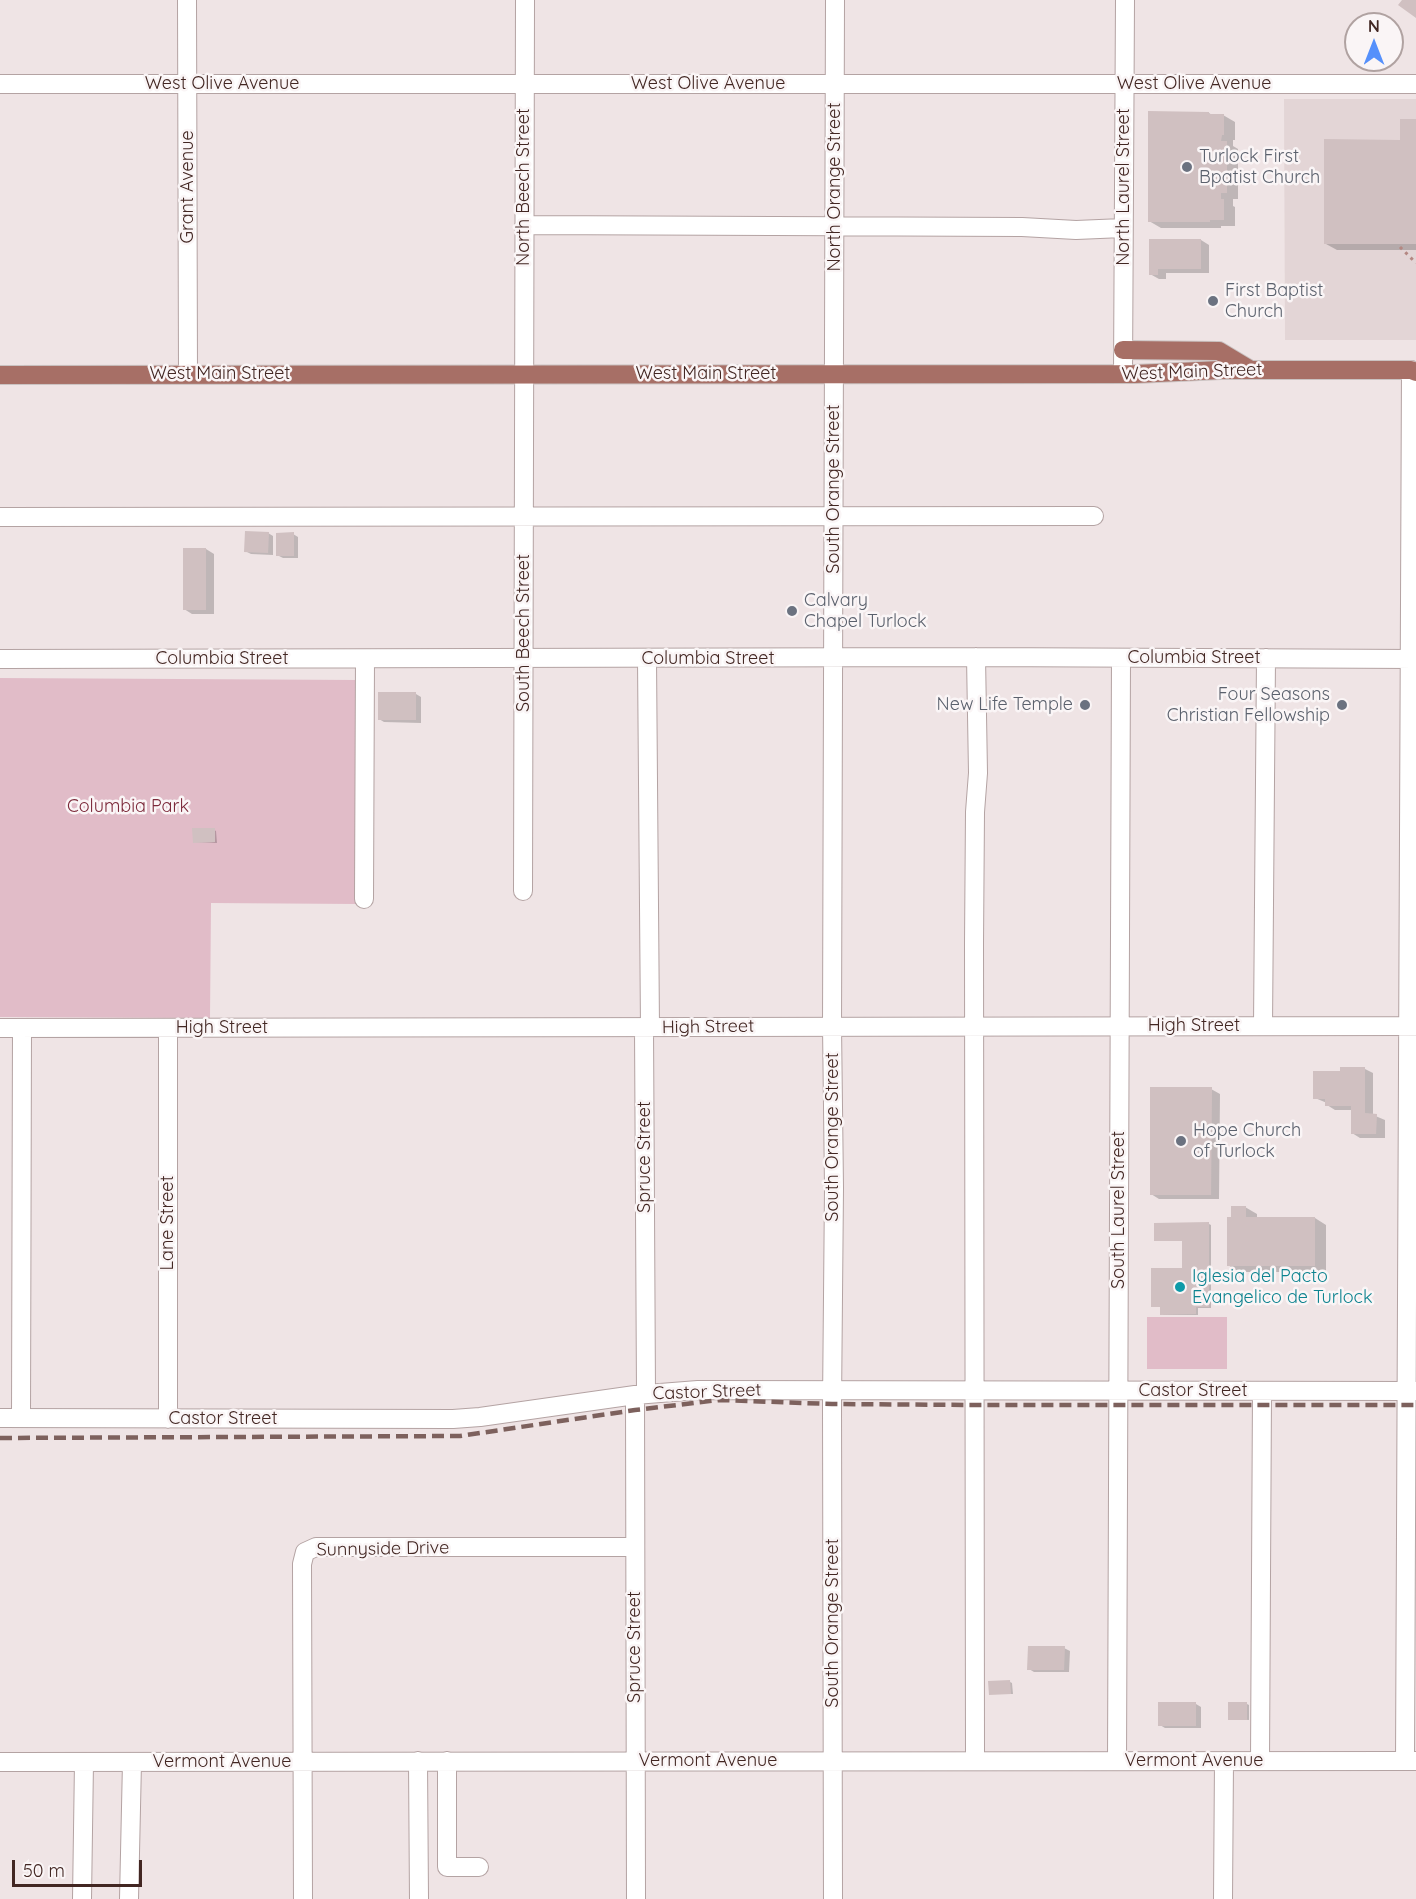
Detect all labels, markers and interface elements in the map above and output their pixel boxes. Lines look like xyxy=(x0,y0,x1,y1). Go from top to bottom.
north arrow xyxy=(1344,12,1404,72)
text: N xyxy=(1368,16,1380,36)
street label: West Olive Avenue xyxy=(145,73,299,95)
street label: West Olive Avenue xyxy=(631,73,785,95)
street label: West Olive Avenue xyxy=(1117,73,1271,95)
street label: North Orange Street xyxy=(824,102,846,272)
street label: North Beech Street xyxy=(513,108,535,266)
street label: North Laurel Street xyxy=(1113,108,1135,266)
street label: Grant Avenue xyxy=(177,130,199,244)
place label: Turlock First Bpatist Church xyxy=(1199,146,1320,188)
marker: Turlock First Bpatist Church xyxy=(1180,160,1194,174)
place label: First Baptist Church xyxy=(1225,280,1323,322)
marker: First Baptist Church xyxy=(1206,294,1220,308)
street label: West Main Street xyxy=(1121,359,1263,385)
street label: West Main Street xyxy=(150,363,290,385)
street label: West Main Street xyxy=(636,363,776,385)
street label: South Orange Street xyxy=(823,404,845,574)
street label: South Beech Street xyxy=(513,554,535,712)
place label: Calvary Chapel Turlock xyxy=(804,590,927,632)
marker: Calvary Chapel Turlock xyxy=(785,604,799,618)
street label: Columbia Street xyxy=(1127,647,1261,669)
street label: Columbia Street xyxy=(155,648,289,670)
street label: Columbia Street xyxy=(641,648,775,670)
place label: Four Seasons Christian Fellowship xyxy=(1167,684,1330,726)
place label: New Life Temple xyxy=(937,694,1073,716)
marker: New Life Temple xyxy=(1078,698,1092,712)
marker: Four Seasons Christian Fellowship xyxy=(1335,698,1349,712)
park label: Columbia Park xyxy=(67,796,189,818)
street label: High Street xyxy=(662,1015,754,1039)
street label: High Street xyxy=(1148,1015,1240,1037)
street label: High Street xyxy=(176,1017,268,1039)
street label: South Orange Street xyxy=(822,1052,844,1222)
street label: Spruce Street xyxy=(634,1101,656,1213)
place label: Hope Church of Turlock xyxy=(1193,1120,1301,1162)
street label: South Laurel Street xyxy=(1108,1131,1130,1289)
marker: Hope Church of Turlock xyxy=(1174,1134,1188,1148)
street label: Lane Street xyxy=(157,1175,179,1271)
place label: Iglesia del Pacto Evangelico de Turlock xyxy=(1192,1266,1373,1308)
marker: Iglesia del Pacto Evangelico de Turlock xyxy=(1173,1280,1187,1294)
street label: Castor Street xyxy=(652,1379,762,1405)
street label: Castor Street xyxy=(1138,1380,1248,1402)
street label: Castor Street xyxy=(168,1408,278,1430)
street label: Sunnyside Drive xyxy=(316,1537,450,1561)
street label: South Orange Street xyxy=(822,1538,844,1708)
street label: Spruce Street xyxy=(624,1591,646,1703)
street label: Vermont Avenue xyxy=(639,1750,777,1772)
street label: Vermont Avenue xyxy=(1125,1750,1263,1772)
street label: Vermont Avenue xyxy=(153,1751,291,1773)
scale bar xyxy=(15,1848,146,1886)
text: 50 m xyxy=(23,1859,65,1882)

